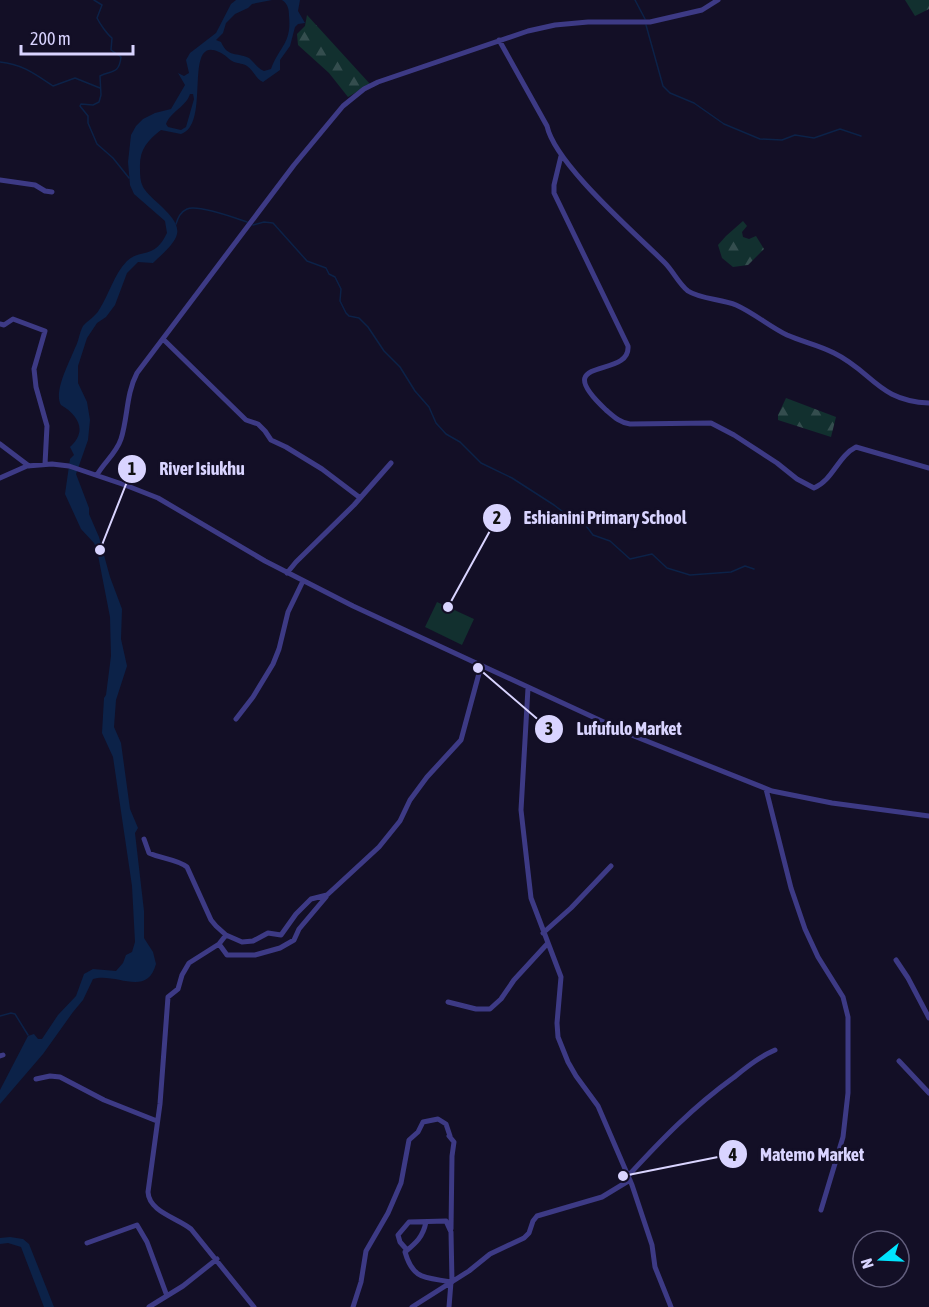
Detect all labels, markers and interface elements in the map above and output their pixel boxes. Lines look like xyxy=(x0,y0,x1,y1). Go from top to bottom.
scale bar xyxy=(21,18,134,56)
text: 200 m xyxy=(30,28,71,49)
callout: River Isiukhu xyxy=(117,451,256,487)
text: 1 xyxy=(128,458,136,479)
text: River Isiukhu xyxy=(159,458,245,479)
callout: Eshianini Primary School xyxy=(482,500,699,536)
text: 2 xyxy=(493,507,501,528)
text: Eshianini Primary School xyxy=(524,507,687,528)
callout: Lufufulo Market xyxy=(534,711,693,747)
text: 3 xyxy=(545,718,553,739)
text: Lufufulo Market xyxy=(576,718,682,739)
callout: Matemo Market xyxy=(718,1136,876,1172)
text: 4 xyxy=(728,1144,737,1165)
text: Matemo Market xyxy=(760,1144,865,1165)
north arrow xyxy=(851,1229,911,1289)
text: N xyxy=(857,1256,877,1271)

